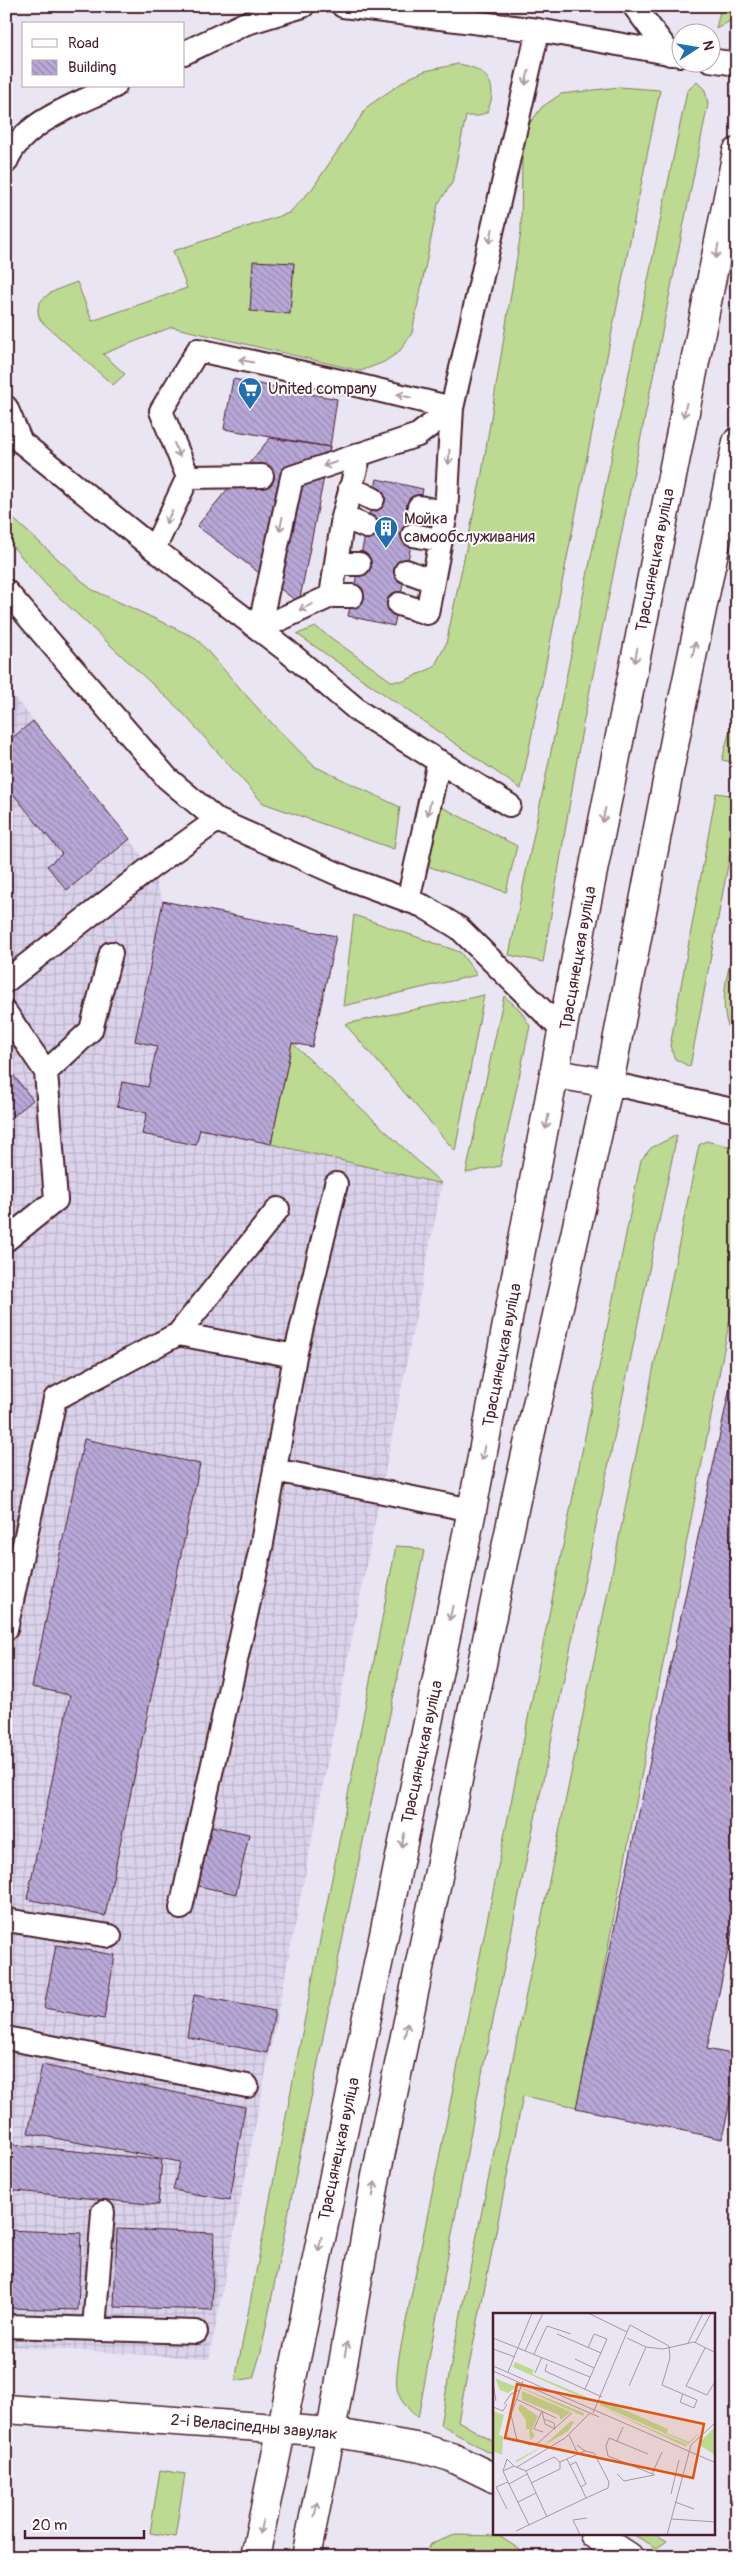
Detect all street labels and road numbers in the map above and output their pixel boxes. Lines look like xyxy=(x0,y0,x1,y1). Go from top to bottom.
street label: Трасцянецкая вуліца xyxy=(631,487,679,633)
street label: Трасцянецкая вуліца xyxy=(556,885,600,1031)
street label: Трасцянецкая вуліца xyxy=(478,1282,526,1428)
street label: Трасцянецкая вуліца xyxy=(397,1679,447,1825)
street label: Трасцянецкая вуліца xyxy=(314,2076,364,2222)
street label: 2-і Веласіпедны завулак xyxy=(170,2410,338,2444)

